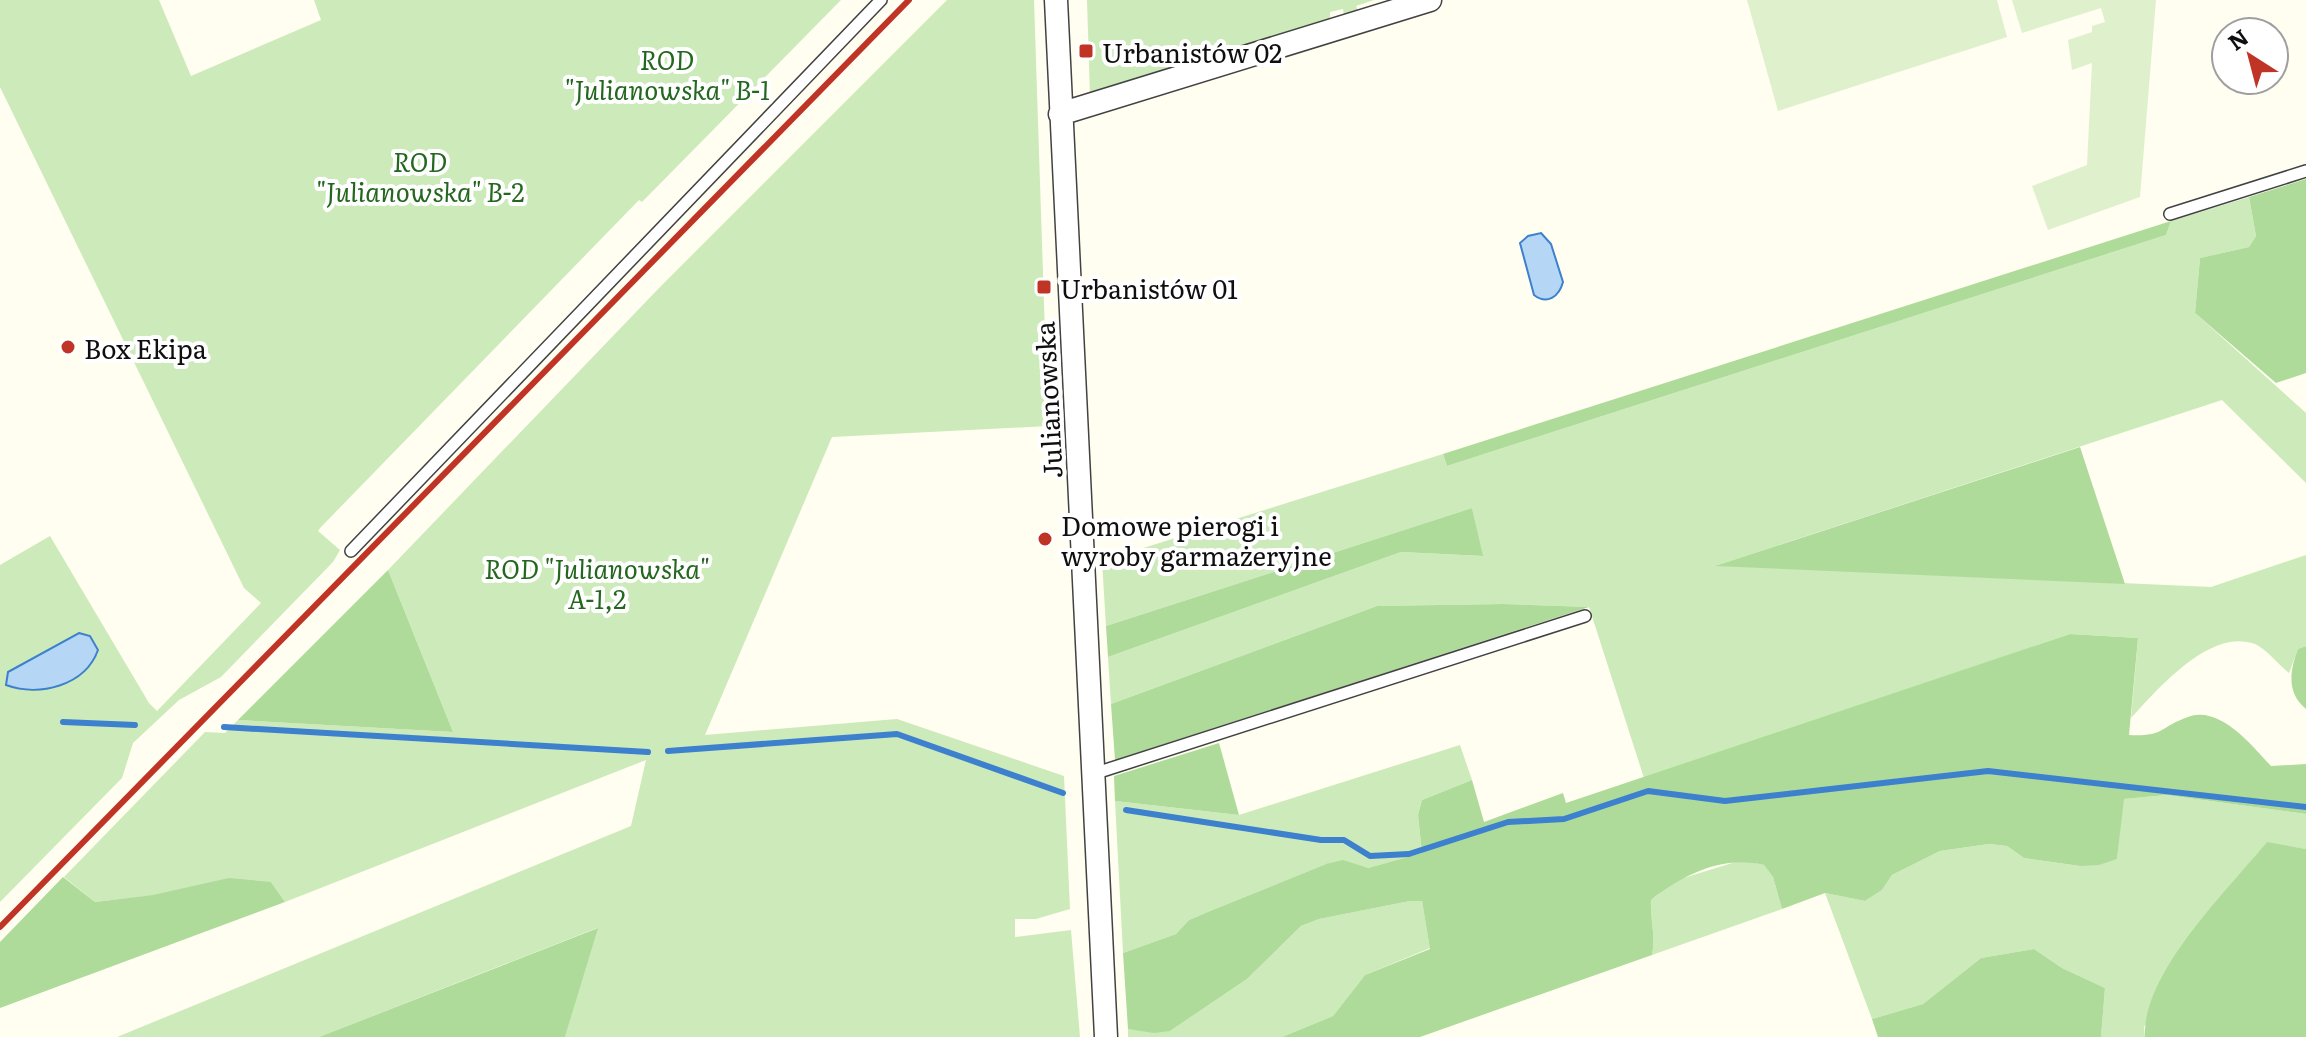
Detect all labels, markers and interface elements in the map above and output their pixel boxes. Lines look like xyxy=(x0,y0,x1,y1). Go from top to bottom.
north arrow xyxy=(2210,16,2290,96)
text: N xyxy=(2220,20,2255,57)
place label: Urbanistów 02 xyxy=(1102,32,1282,71)
park label: ROD "Julianowska" B-1 xyxy=(564,39,770,108)
marker: Urbanistów 02 xyxy=(1077,42,1095,60)
park label: ROD "Julianowska" B-2 xyxy=(316,141,524,210)
place label: Urbanistów 01 xyxy=(1060,268,1238,307)
marker: Urbanistów 01 xyxy=(1035,278,1053,296)
street label: Julianowska xyxy=(1023,321,1071,479)
place label: Box Ekipa xyxy=(84,328,207,367)
marker: Box Ekipa xyxy=(59,338,77,356)
place label: Domowe pierogi i wyroby garmażeryjne xyxy=(1061,505,1332,574)
marker: Domowe pierogi i wyroby garmażeryjne xyxy=(1036,530,1054,548)
park label: ROD "Julianowska" A-1,2 xyxy=(484,548,710,617)

